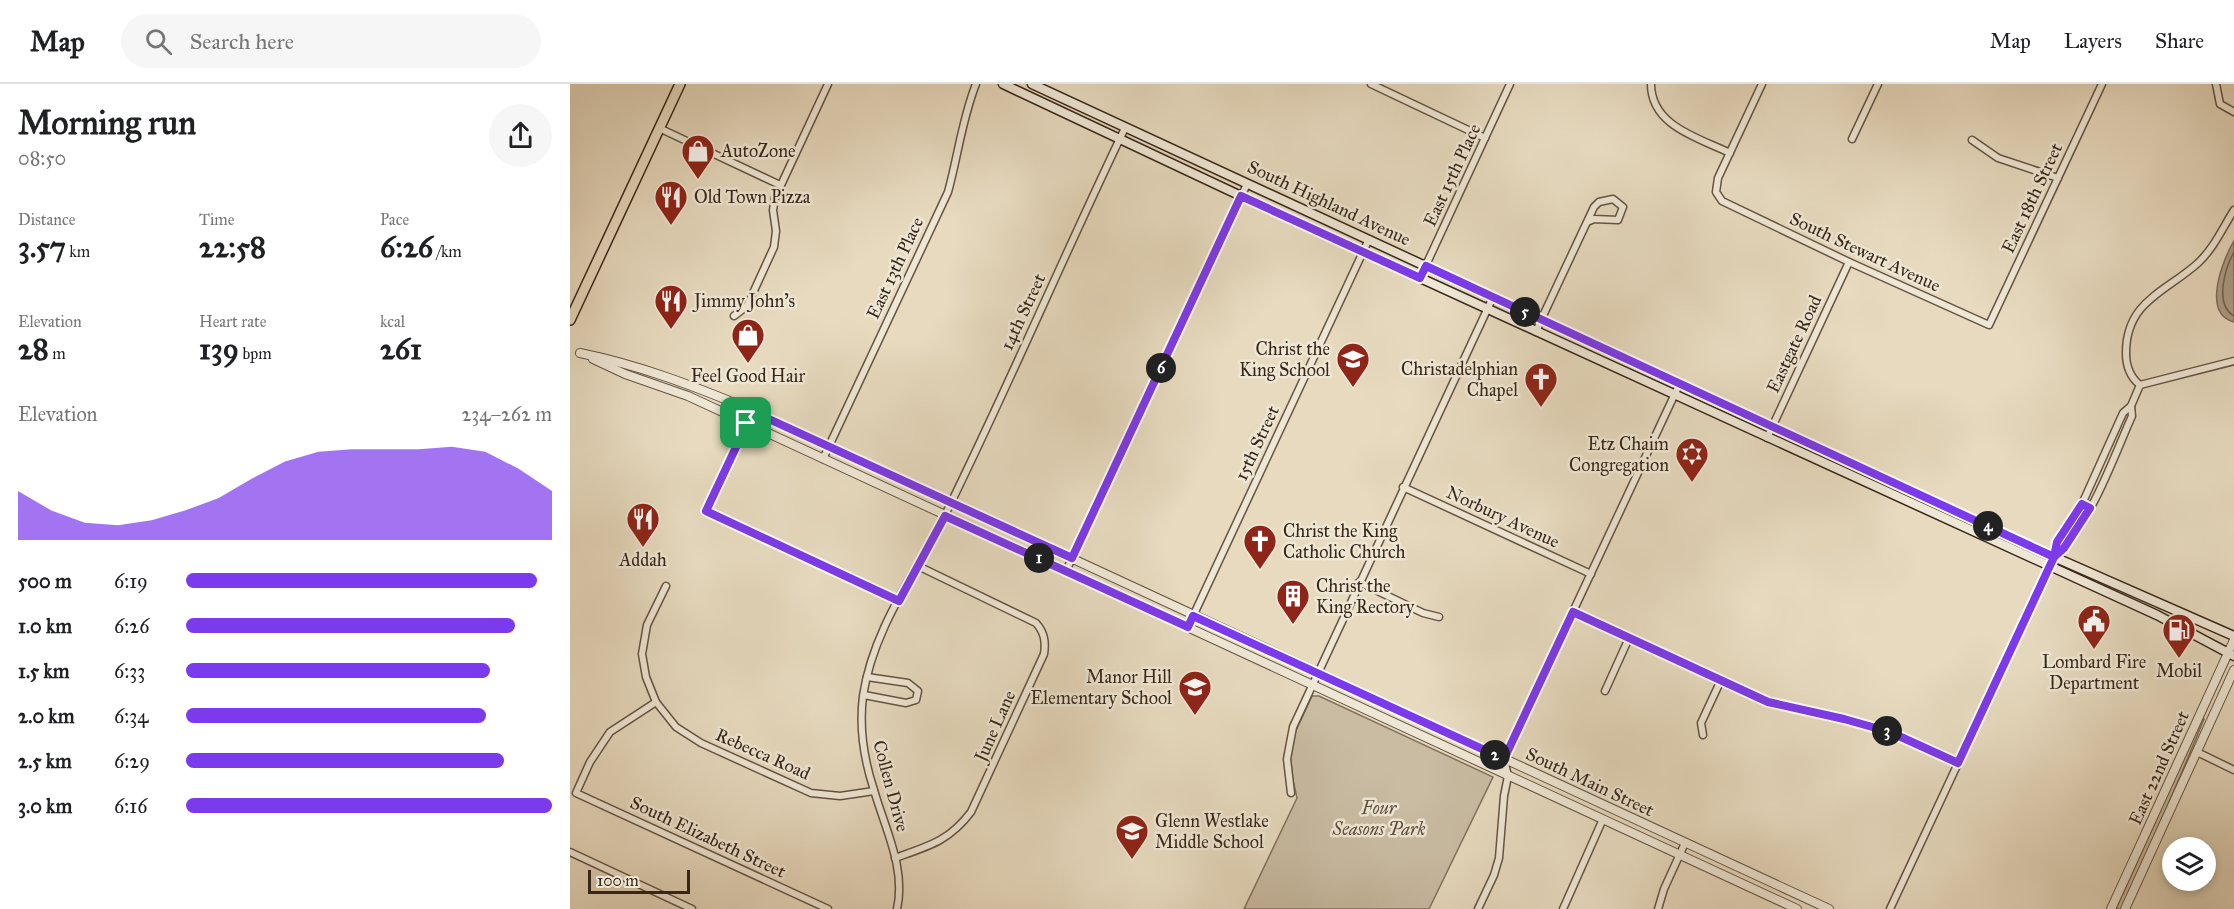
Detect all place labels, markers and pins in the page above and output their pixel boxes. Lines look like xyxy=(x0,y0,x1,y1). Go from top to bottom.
shop icon: AutoZone xyxy=(680,133,716,180)
place label: AutoZone xyxy=(720,140,795,162)
restaurant icon: Old Town Pizza xyxy=(653,179,689,226)
place label: Old Town Pizza xyxy=(694,186,811,208)
restaurant icon: Jimmy John's xyxy=(653,283,689,330)
place label: Jimmy John's xyxy=(692,290,795,313)
pin: 5 xyxy=(1510,297,1540,327)
shop icon: Feel Good Hair xyxy=(730,317,766,364)
place label: Christ the King School xyxy=(1239,338,1330,382)
school or university icon: Christ the King School xyxy=(1335,341,1371,388)
pin: 6 xyxy=(1146,353,1176,383)
place label: Christadelphian Chapel xyxy=(1401,358,1518,401)
church icon: Christadelphian Chapel xyxy=(1523,361,1559,408)
place label: Feel Good Hair xyxy=(691,365,805,387)
pin xyxy=(720,397,771,448)
place label: Etz Chaim Congregation xyxy=(1569,433,1669,477)
synagogue icon: Etz Chaim Congregation xyxy=(1674,436,1710,483)
restaurant icon: Addah xyxy=(625,501,661,548)
pin: 4 xyxy=(1973,511,2003,541)
place label: Christ the King Catholic Church xyxy=(1283,520,1406,563)
church icon: Christ the King Catholic Church xyxy=(1242,523,1278,570)
pin: 1 xyxy=(1024,543,1054,573)
place label: Addah xyxy=(618,549,667,571)
place label: Christ the King Rectory xyxy=(1316,575,1415,619)
building icon: Christ the King Rectory xyxy=(1275,578,1311,625)
public building icon: Lombard Fire Department xyxy=(2076,603,2112,650)
fuel station icon: Mobil xyxy=(2161,612,2197,659)
place label: Lombard Fire Department xyxy=(2042,651,2146,694)
place label: Mobil xyxy=(2156,660,2202,682)
place label: Manor Hill Elementary School xyxy=(1030,666,1172,709)
school or university icon: Manor Hill Elementary School xyxy=(1177,669,1213,716)
pin: 3 xyxy=(1872,716,1902,746)
pin: 2 xyxy=(1480,740,1510,770)
place label: Glenn Westlake Middle School xyxy=(1155,810,1269,853)
school or university icon: Glenn Westlake Middle School xyxy=(1114,813,1150,860)

